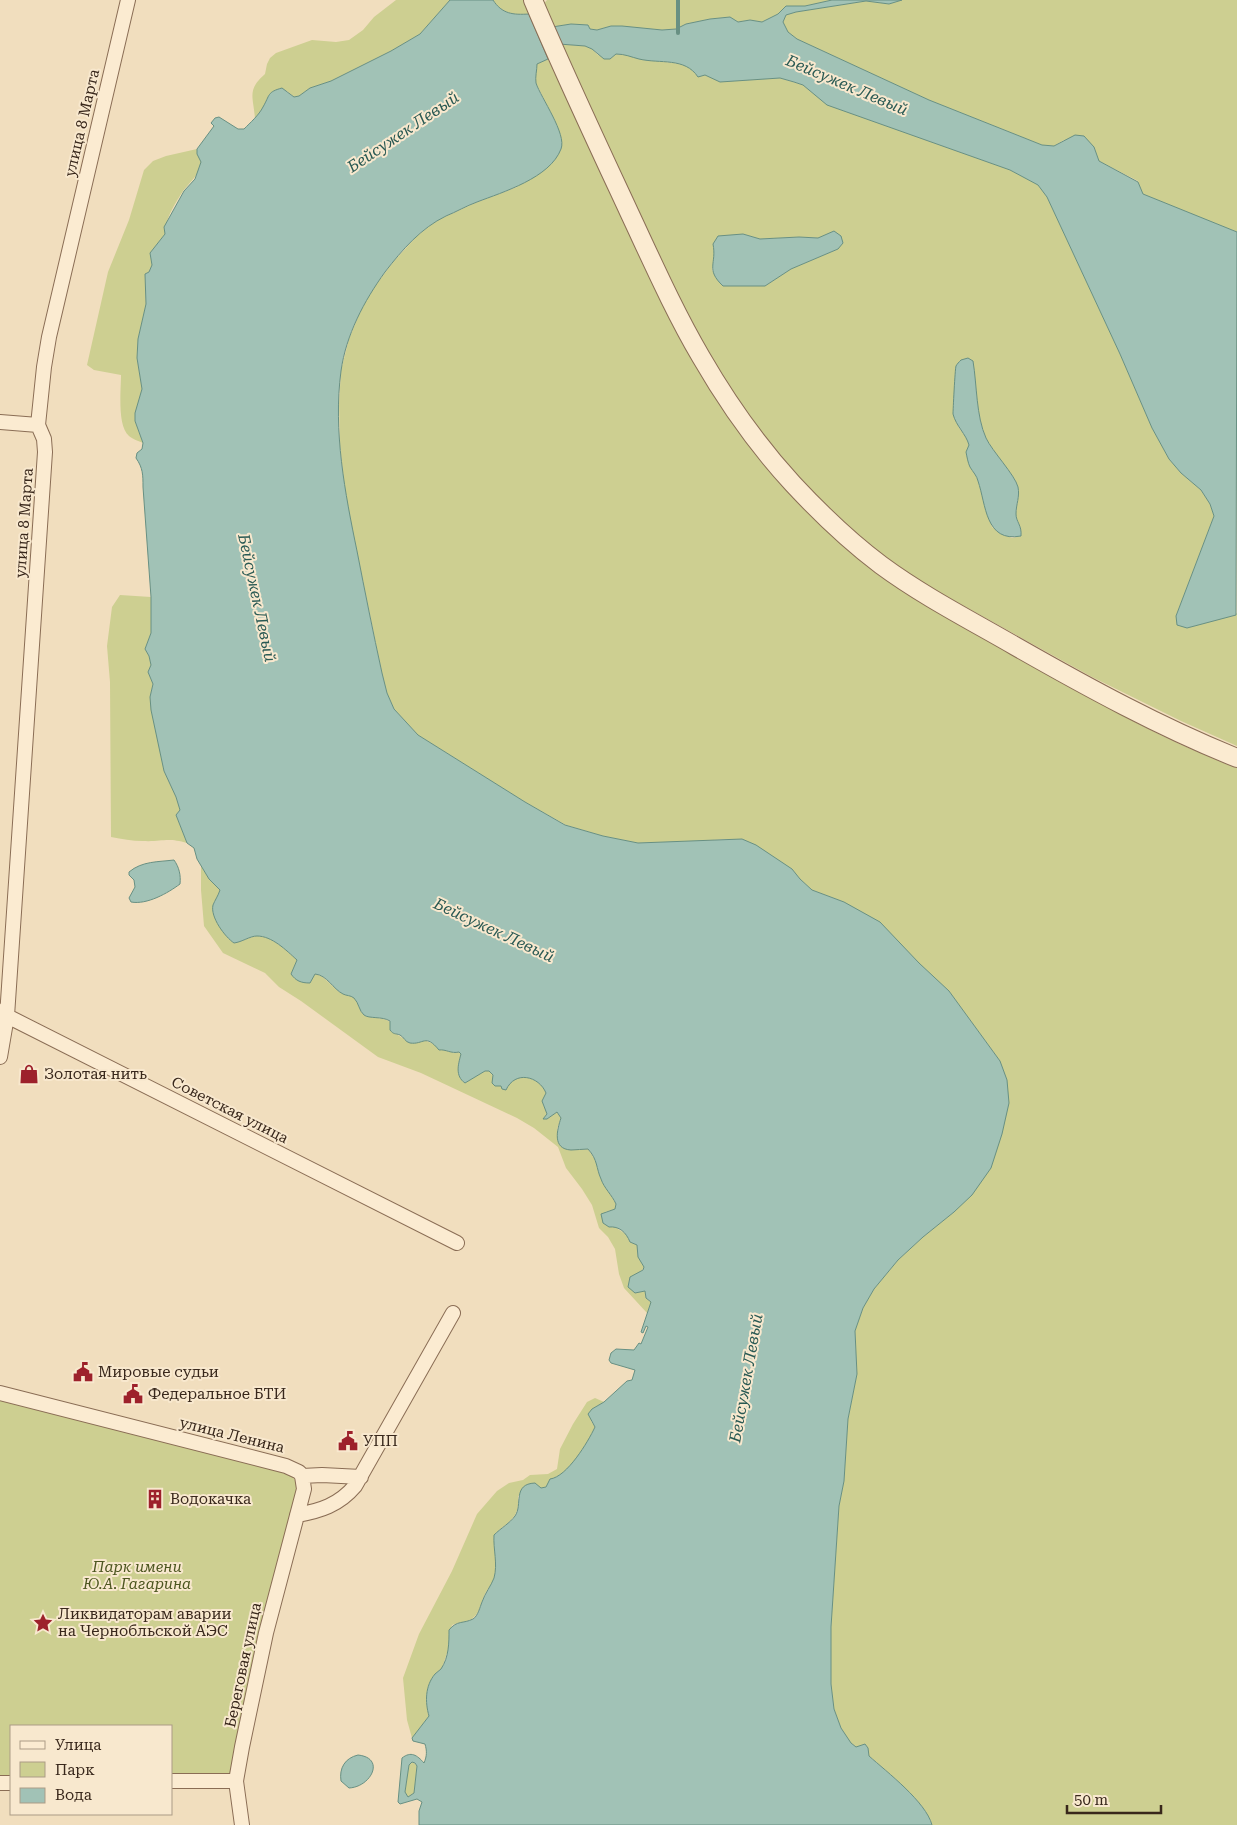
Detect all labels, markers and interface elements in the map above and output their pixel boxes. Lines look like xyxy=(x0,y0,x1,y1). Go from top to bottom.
water label: Бейсужек Левый xyxy=(782,50,911,119)
street label: улица 8 Марта xyxy=(61,67,103,179)
water label: Бейсужек Левый xyxy=(343,88,463,177)
street label: улица 8 Марта xyxy=(11,467,37,579)
water label: Бейсужек Левый xyxy=(234,531,280,664)
water label: Бейсужек Левый xyxy=(430,893,557,966)
shop icon: Золотая нить xyxy=(18,1063,40,1085)
place label: Золотая нить xyxy=(44,1065,147,1083)
street label: Советская улица xyxy=(169,1073,291,1147)
water label: Бейсужек Левый xyxy=(725,1312,767,1445)
public building icon: Мировые судьи xyxy=(72,1361,94,1383)
place label: Мировые судьи xyxy=(98,1363,219,1381)
public building icon: Федеральное БТИ xyxy=(122,1383,144,1405)
place label: Федеральное БТИ xyxy=(148,1385,286,1403)
street label: улица Ленина xyxy=(178,1413,286,1457)
public building icon: УПП xyxy=(337,1430,359,1452)
place label: УПП xyxy=(363,1432,398,1450)
building icon: Водокачка xyxy=(144,1488,166,1510)
place label: Водокачка xyxy=(170,1490,251,1508)
park label: Парк имени Ю.А. Гагарина xyxy=(82,1558,191,1593)
street label: Береговая улица xyxy=(221,1601,265,1729)
place label: Ликвидаторам аварии на Чернобльской АЭС xyxy=(58,1605,232,1640)
place icon: Ликвидаторам аварии на Чернобльской АЭС xyxy=(32,1612,54,1634)
legend xyxy=(10,1725,172,1815)
text: Улица xyxy=(55,1736,101,1754)
text: Парк xyxy=(55,1761,95,1779)
scale bar xyxy=(1067,1782,1161,1814)
text: Вода xyxy=(55,1786,92,1804)
text: 50 m xyxy=(1074,1791,1109,1809)

